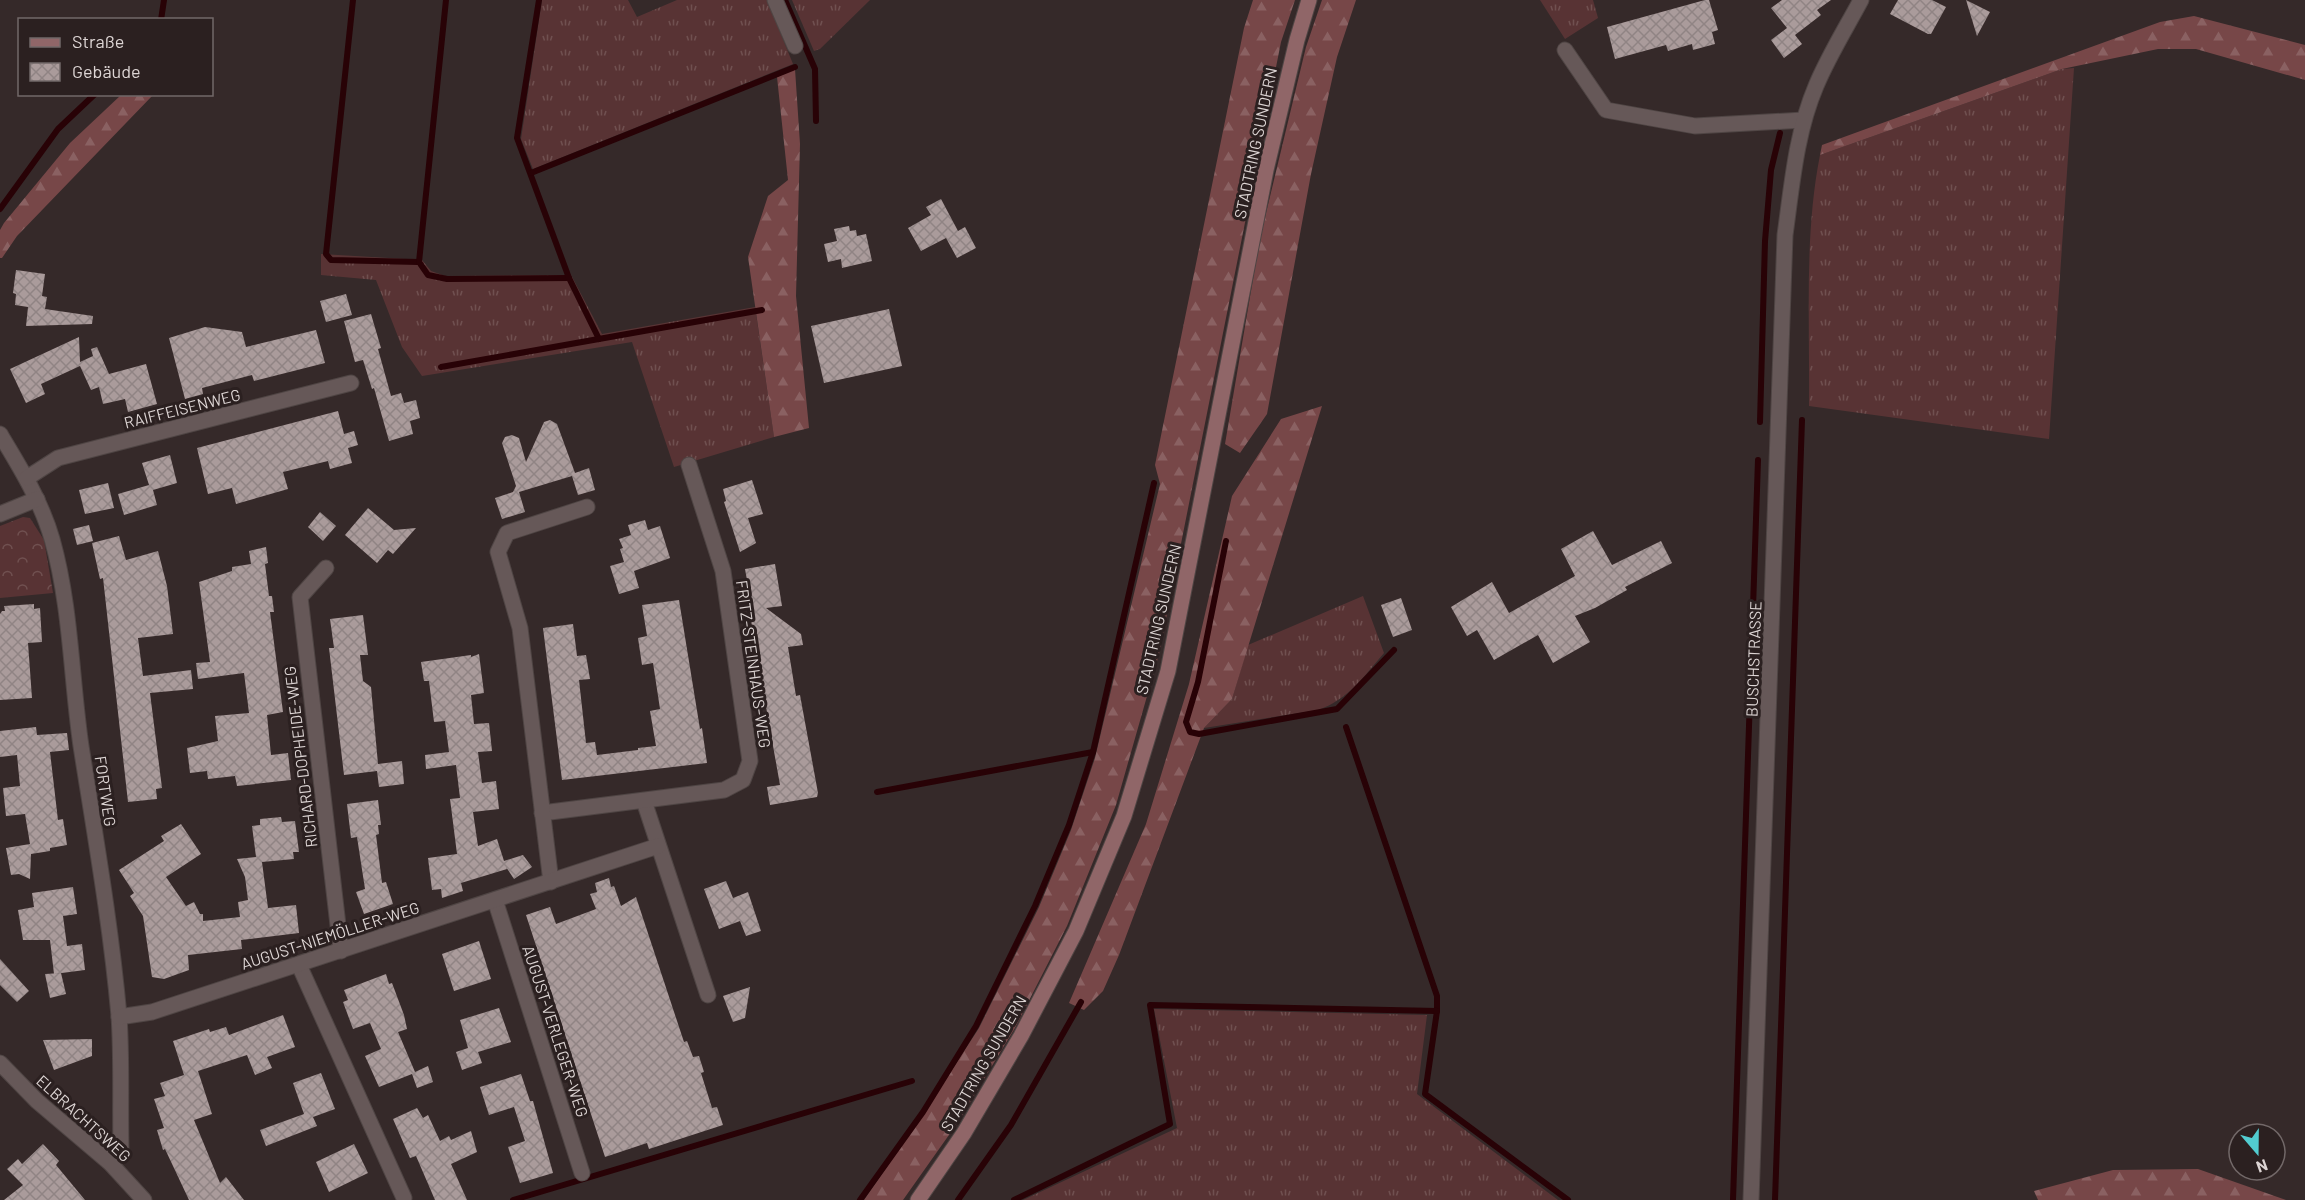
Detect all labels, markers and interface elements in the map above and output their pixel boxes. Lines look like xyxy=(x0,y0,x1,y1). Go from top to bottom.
legend xyxy=(18,18,213,96)
text: Straße xyxy=(72,30,124,52)
text: Gebäude xyxy=(72,60,141,82)
street label: STADTRING SUNDERN xyxy=(1230,66,1280,220)
street label: RAIFFEISENWEG xyxy=(122,384,242,432)
street label: STADTRING SUNDERN xyxy=(1131,542,1185,696)
street label: FRITZ-STEINHAUS-WEG xyxy=(733,579,775,749)
street label: BUSCHSTRASSE xyxy=(1741,601,1765,717)
street label: RICHARD-DOPHEIDE-WEG xyxy=(279,665,321,849)
street label: FORTWEG xyxy=(92,754,120,828)
street label: AUGUST-NIEMÖLLER-WEG xyxy=(238,897,422,973)
street label: AUGUST-VERLEGER-WEG xyxy=(519,943,593,1119)
street label: STADTRING SUNDERN xyxy=(936,992,1030,1134)
street label: ELBRACHTSWEG xyxy=(33,1071,135,1165)
north arrow xyxy=(2227,1122,2287,1182)
text: N xyxy=(2254,1156,2271,1177)

